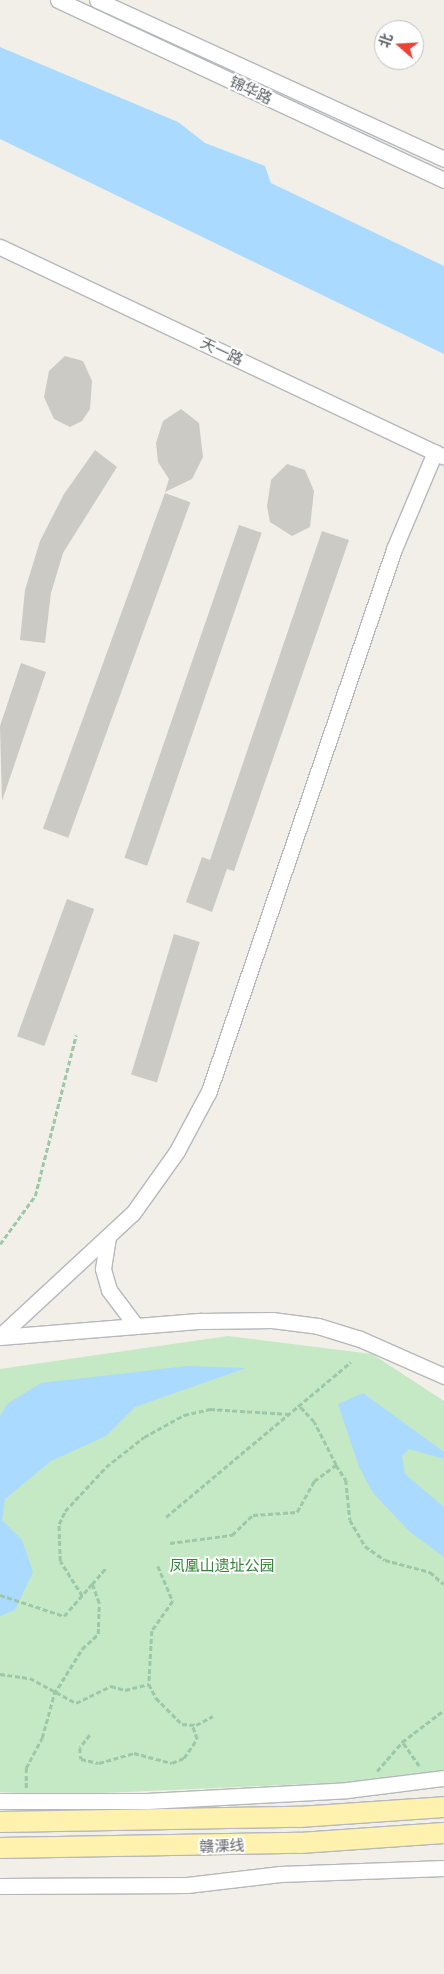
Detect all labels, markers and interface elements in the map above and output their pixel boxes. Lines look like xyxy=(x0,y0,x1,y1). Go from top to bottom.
north arrow xyxy=(374,20,424,70)
text: 北 xyxy=(374,31,397,50)
street label: 锦华路 xyxy=(227,72,275,108)
street label: 天一路 xyxy=(198,333,246,369)
park label: 凤凰山遗址公园 xyxy=(170,1557,274,1575)
street label: 赣溧线 xyxy=(199,1836,245,1856)

